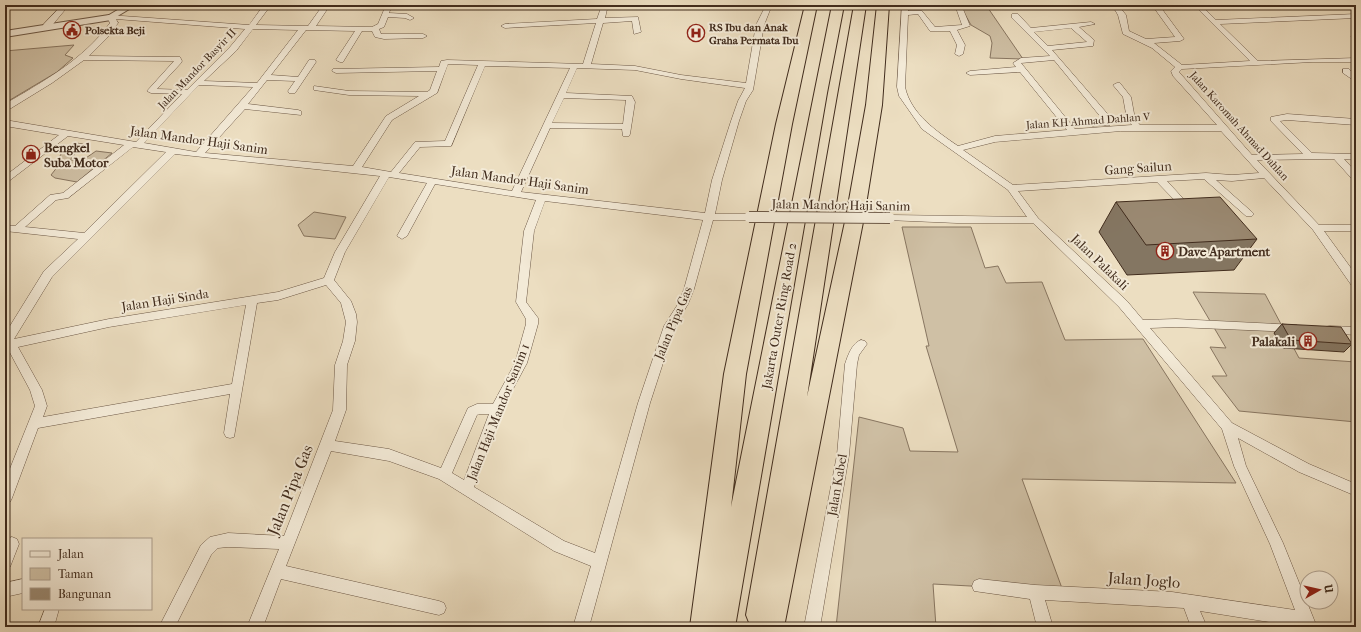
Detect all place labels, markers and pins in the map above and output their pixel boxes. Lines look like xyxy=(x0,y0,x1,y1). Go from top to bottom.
public building icon: Polsekta Beji xyxy=(62,20,82,40)
place label: RS Ibu dan Anak Graha Permata Ibu xyxy=(709,21,799,47)
hospital icon: RS Ibu dan Anak Graha Permata Ibu xyxy=(686,23,706,43)
place label: Polsekta Beji xyxy=(85,24,146,37)
place label: Bengkel Suba Motor xyxy=(44,140,109,170)
shop icon: Bengkel Suba Motor xyxy=(21,144,41,164)
building icon: Dave Apartment xyxy=(1155,241,1175,261)
place label: Dave Apartment xyxy=(1178,244,1271,260)
building icon: Palakali xyxy=(1298,331,1318,351)
place label: Palakali xyxy=(1252,334,1295,349)

